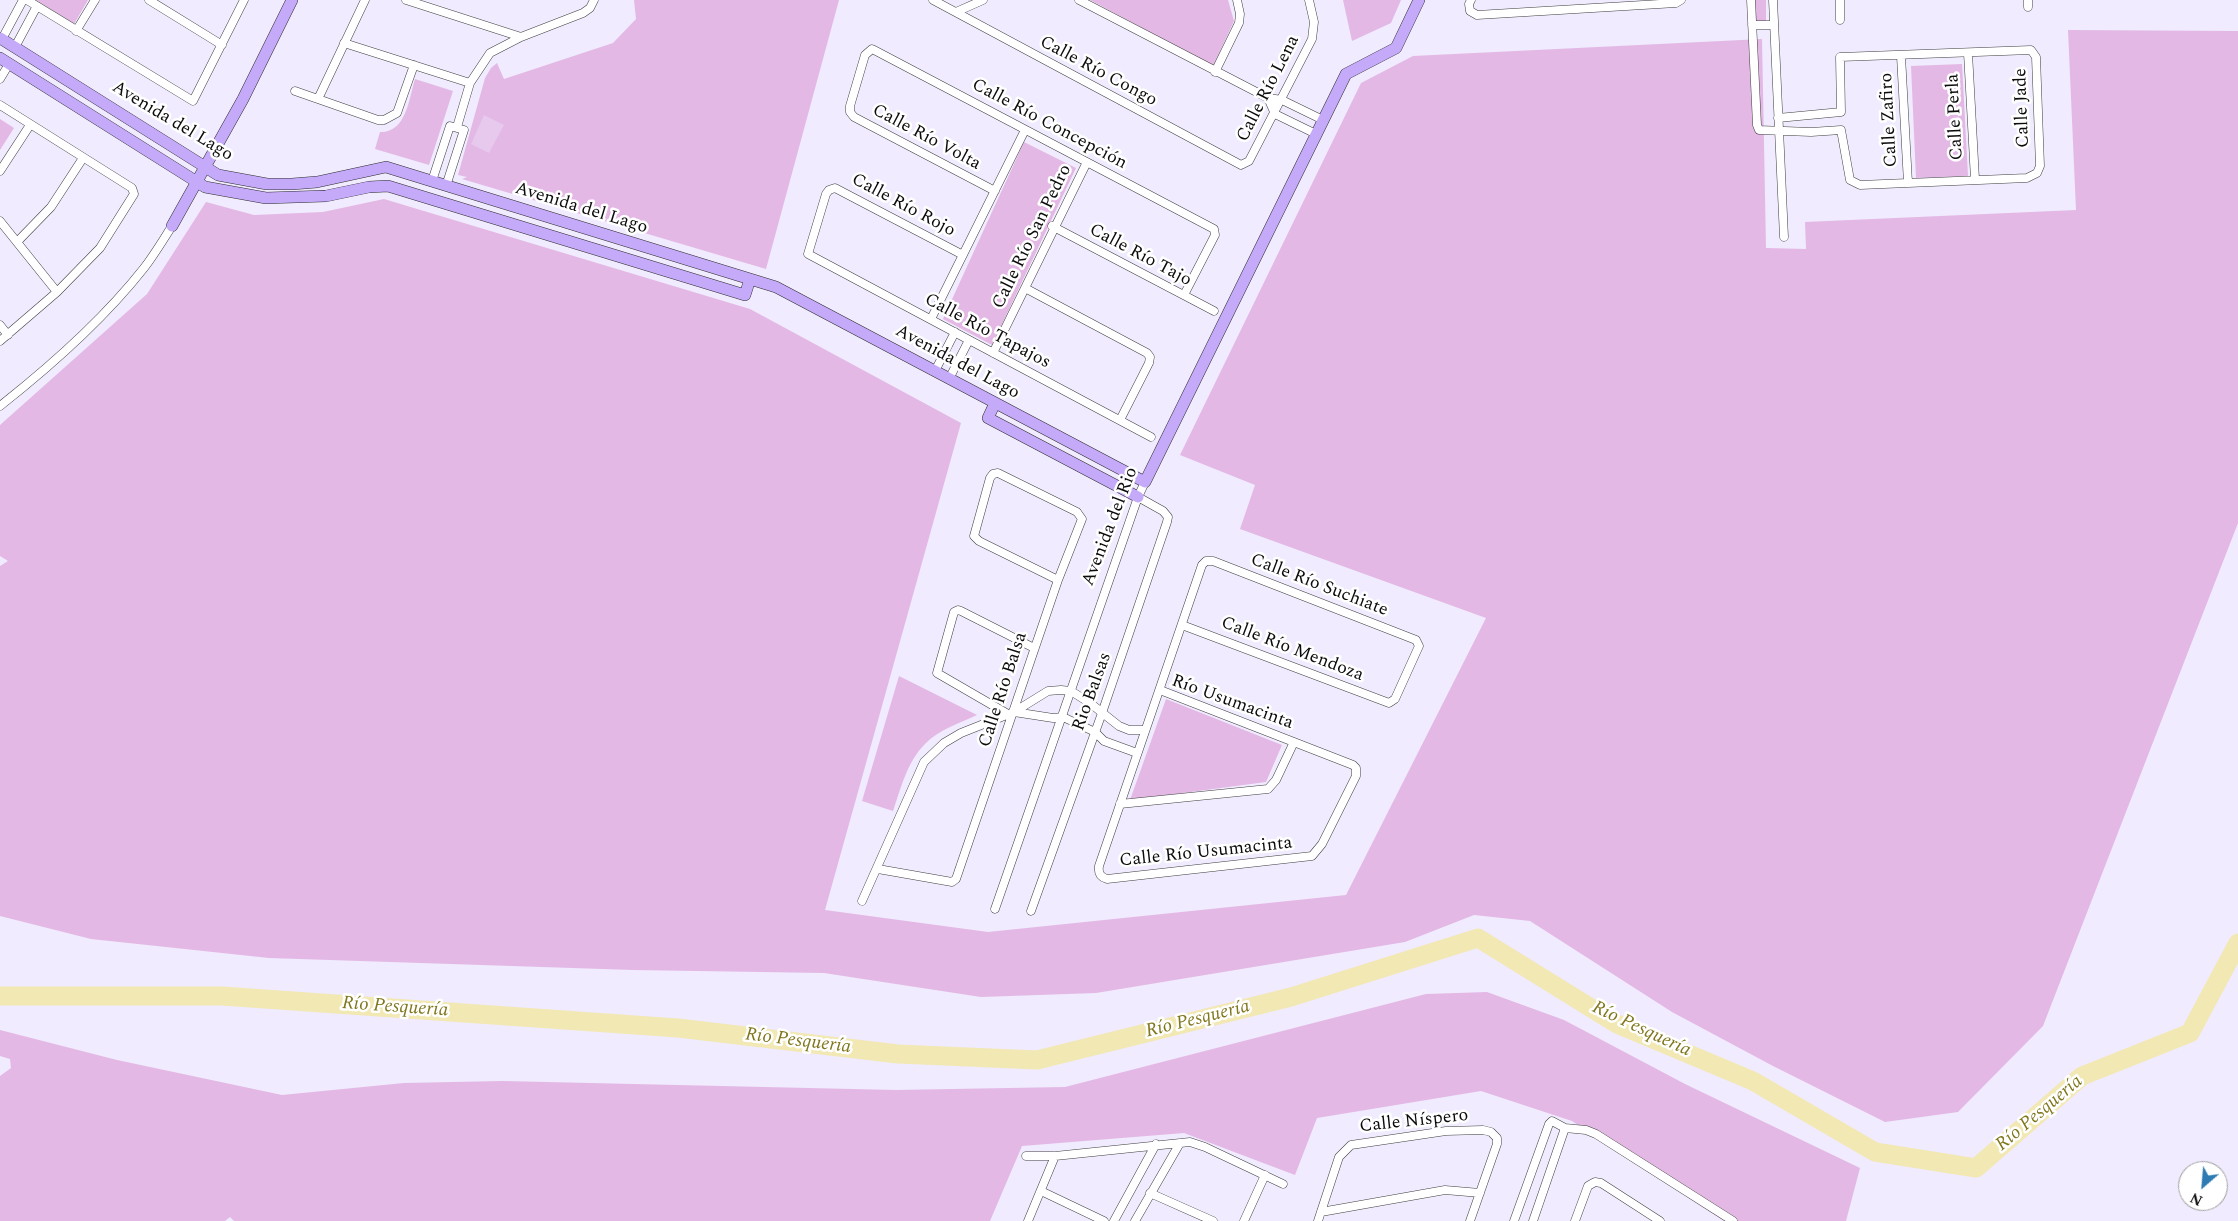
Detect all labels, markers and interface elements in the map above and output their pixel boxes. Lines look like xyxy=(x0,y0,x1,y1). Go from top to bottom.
street label: Calle Río Congo xyxy=(1036,32,1160,112)
street label: Calle Río Lena xyxy=(1233,32,1305,146)
street label: Calle Jade xyxy=(2011,68,2035,148)
street label: Calle Zafiro xyxy=(1877,72,1903,168)
street label: Calle Perla xyxy=(1943,73,1969,161)
street label: Calle Río Concepción xyxy=(968,75,1130,175)
street label: Avenida del Lago xyxy=(107,77,237,167)
street label: Calle Río Volta xyxy=(868,100,984,176)
street label: Calle Río San Pedro xyxy=(989,161,1077,313)
street label: Calle Río Rojo xyxy=(847,170,959,242)
street label: Avenida del Lago xyxy=(512,179,650,239)
street label: Calle Río Tajo xyxy=(1085,220,1195,292)
street label: Calle Río Tapajos xyxy=(920,290,1054,374)
street label: Avenida del Lago xyxy=(891,321,1023,405)
street label: Avenida del Rio xyxy=(1078,465,1144,589)
street label: Calle Río Suchiate xyxy=(1247,550,1391,622)
street label: Calle Río Mendoza xyxy=(1218,613,1366,687)
street label: Calle Río Balsa xyxy=(975,630,1033,750)
street label: Rio Balsas xyxy=(1069,650,1117,734)
street label: Río Usumacinta xyxy=(1168,671,1296,735)
street label: Calle Río Usumacinta xyxy=(1119,833,1293,873)
water label: Río Pesquería xyxy=(341,993,449,1023)
water label: Río Pesquería xyxy=(1144,996,1252,1044)
water label: Río Pesquería xyxy=(1588,997,1694,1063)
water label: Río Pesquería xyxy=(744,1024,852,1060)
water label: Río Pesquería xyxy=(1992,1071,2088,1157)
street label: Calle Níspero xyxy=(1359,1106,1469,1138)
north arrow xyxy=(2178,1161,2228,1211)
text: N xyxy=(2187,1187,2206,1211)

